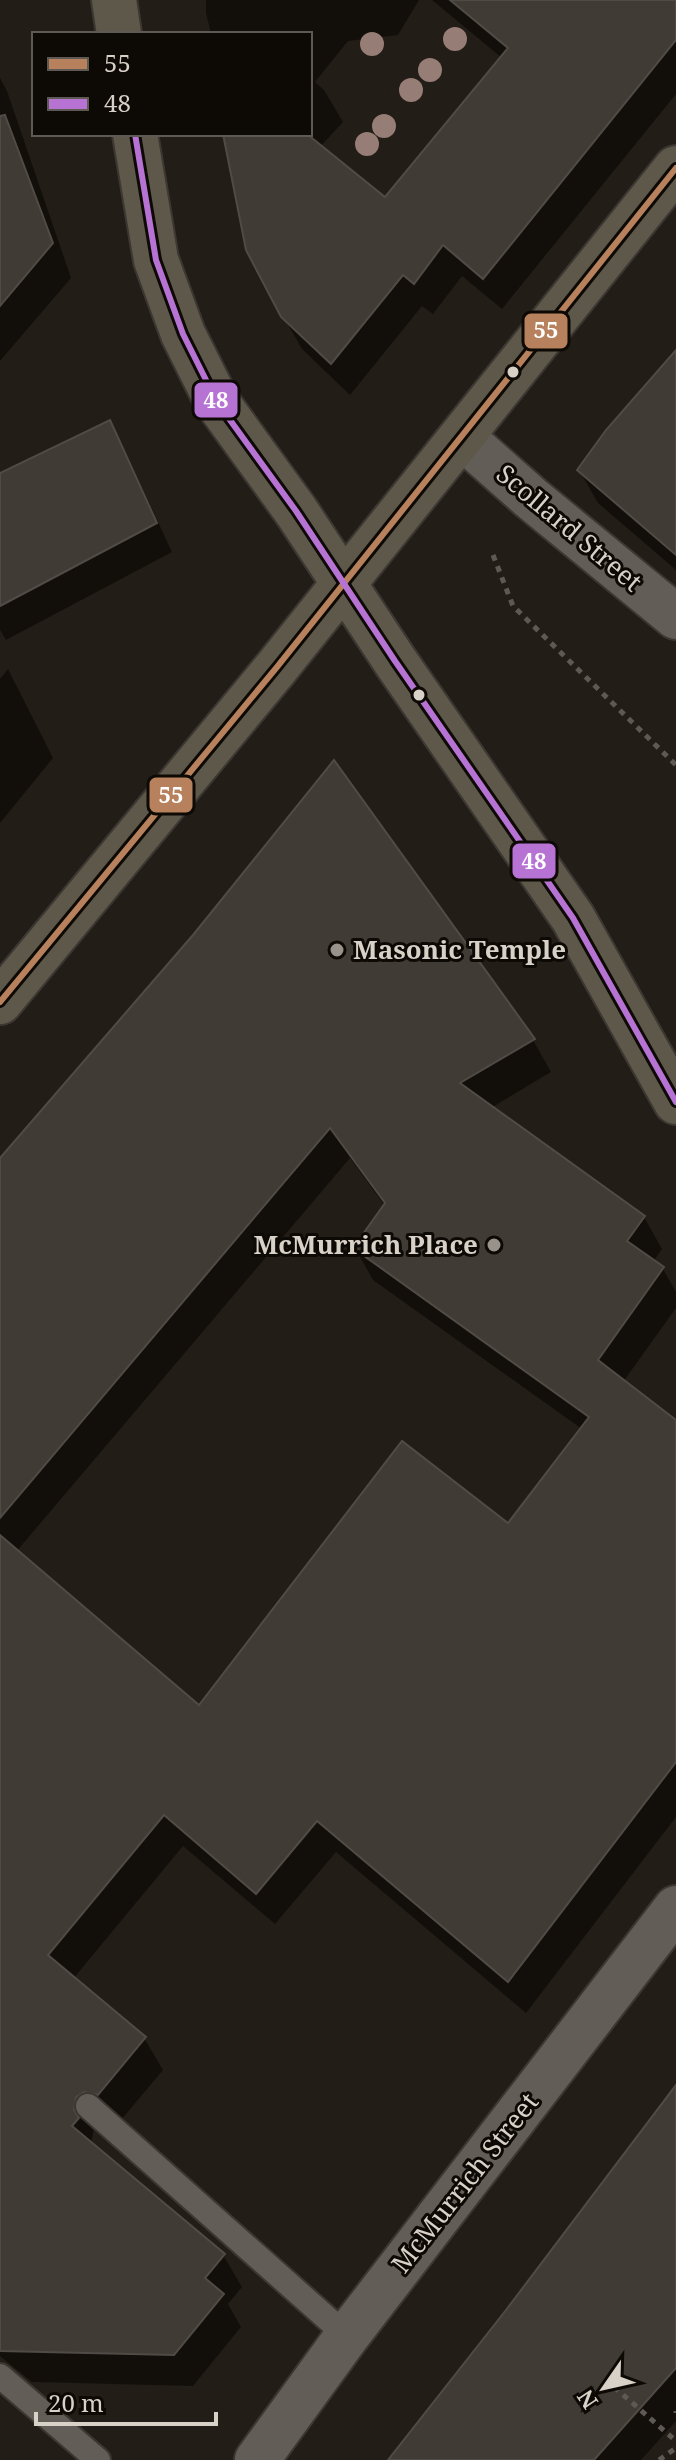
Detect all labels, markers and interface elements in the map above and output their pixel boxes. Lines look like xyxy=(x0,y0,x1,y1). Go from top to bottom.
legend xyxy=(32,32,312,136)
text: 55 xyxy=(104,46,131,79)
text: 48 xyxy=(104,86,131,119)
line badge: 55 xyxy=(523,312,569,350)
text: 55 xyxy=(534,314,558,344)
unlabelled marker xyxy=(505,364,521,380)
line badge: 48 xyxy=(193,381,239,419)
text: 48 xyxy=(204,384,228,414)
street label: Scollard Street xyxy=(489,456,650,599)
unlabelled marker xyxy=(411,687,427,703)
line badge: 55 xyxy=(148,776,194,814)
text: 55 xyxy=(159,779,183,809)
line badge: 48 xyxy=(511,842,557,880)
text: 48 xyxy=(522,845,546,875)
place label: Masonic Temple xyxy=(353,931,566,967)
marker: Masonic Temple xyxy=(328,941,346,959)
place label: McMurrich Place xyxy=(253,1226,478,1262)
marker: McMurrich Place xyxy=(485,1236,503,1254)
street label: McMurrich Street xyxy=(382,2085,546,2280)
north arrow xyxy=(564,2348,644,2428)
scale bar xyxy=(36,2376,216,2426)
text: N xyxy=(569,2384,604,2415)
text: 20 m xyxy=(48,2386,104,2419)

